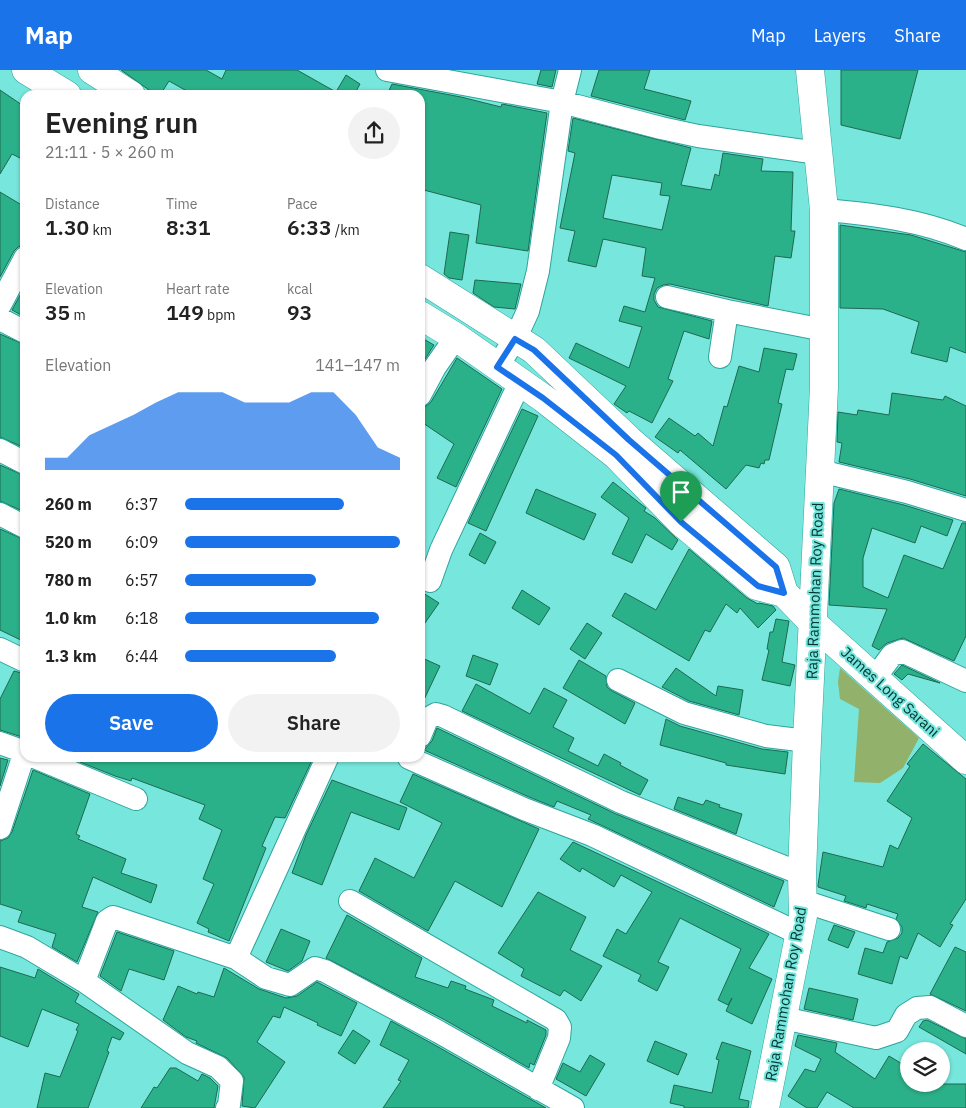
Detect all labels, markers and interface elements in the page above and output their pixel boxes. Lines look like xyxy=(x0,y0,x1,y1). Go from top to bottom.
text: Map xyxy=(25,19,73,51)
text: Map xyxy=(751,24,786,47)
text: Layers xyxy=(814,24,866,47)
text: Share xyxy=(894,24,941,47)
text: Evening run xyxy=(45,104,198,141)
button: share xyxy=(348,107,400,159)
text: 21:11 · 5 × 260 m xyxy=(45,142,174,162)
text: Distance xyxy=(45,195,100,213)
text: Time xyxy=(166,195,197,213)
text: Pace xyxy=(287,195,317,213)
text: 1.30 xyxy=(45,213,89,241)
text: 8:31 xyxy=(166,213,211,241)
text: 6:33 xyxy=(287,213,332,241)
text: km xyxy=(89,221,112,239)
text: /km xyxy=(332,221,360,239)
text: Elevation xyxy=(45,280,103,298)
text: Heart rate xyxy=(166,280,230,298)
text: kcal xyxy=(287,280,312,298)
text: 35 xyxy=(45,298,70,326)
text: 149 xyxy=(166,298,204,326)
text: 93 xyxy=(287,298,312,326)
text: m xyxy=(70,306,86,324)
text: bpm xyxy=(204,306,236,324)
text: Elevation xyxy=(45,355,111,375)
text: 141–147 m xyxy=(315,355,400,375)
pin xyxy=(660,471,702,522)
icon: arrive xyxy=(667,478,695,506)
text: 260 m xyxy=(45,494,92,514)
text: 6:37 xyxy=(125,494,158,514)
street label: Raja Rammohan Roy Road xyxy=(802,502,827,680)
text: 520 m xyxy=(45,532,92,552)
text: 6:09 xyxy=(125,532,158,552)
text: 780 m xyxy=(45,570,92,590)
text: 6:57 xyxy=(125,570,158,590)
text: 1.0 km xyxy=(45,608,96,628)
text: 6:18 xyxy=(125,608,158,628)
street label: James Long Sarani xyxy=(837,642,944,741)
text: 1.3 km xyxy=(45,646,96,666)
text: 6:44 xyxy=(125,646,158,666)
button: Save xyxy=(45,694,218,752)
button: Share xyxy=(228,694,400,752)
street label: Raja Rammohan Roy Road xyxy=(761,905,810,1083)
map controls xyxy=(900,1042,950,1092)
button: layers xyxy=(900,1042,950,1092)

